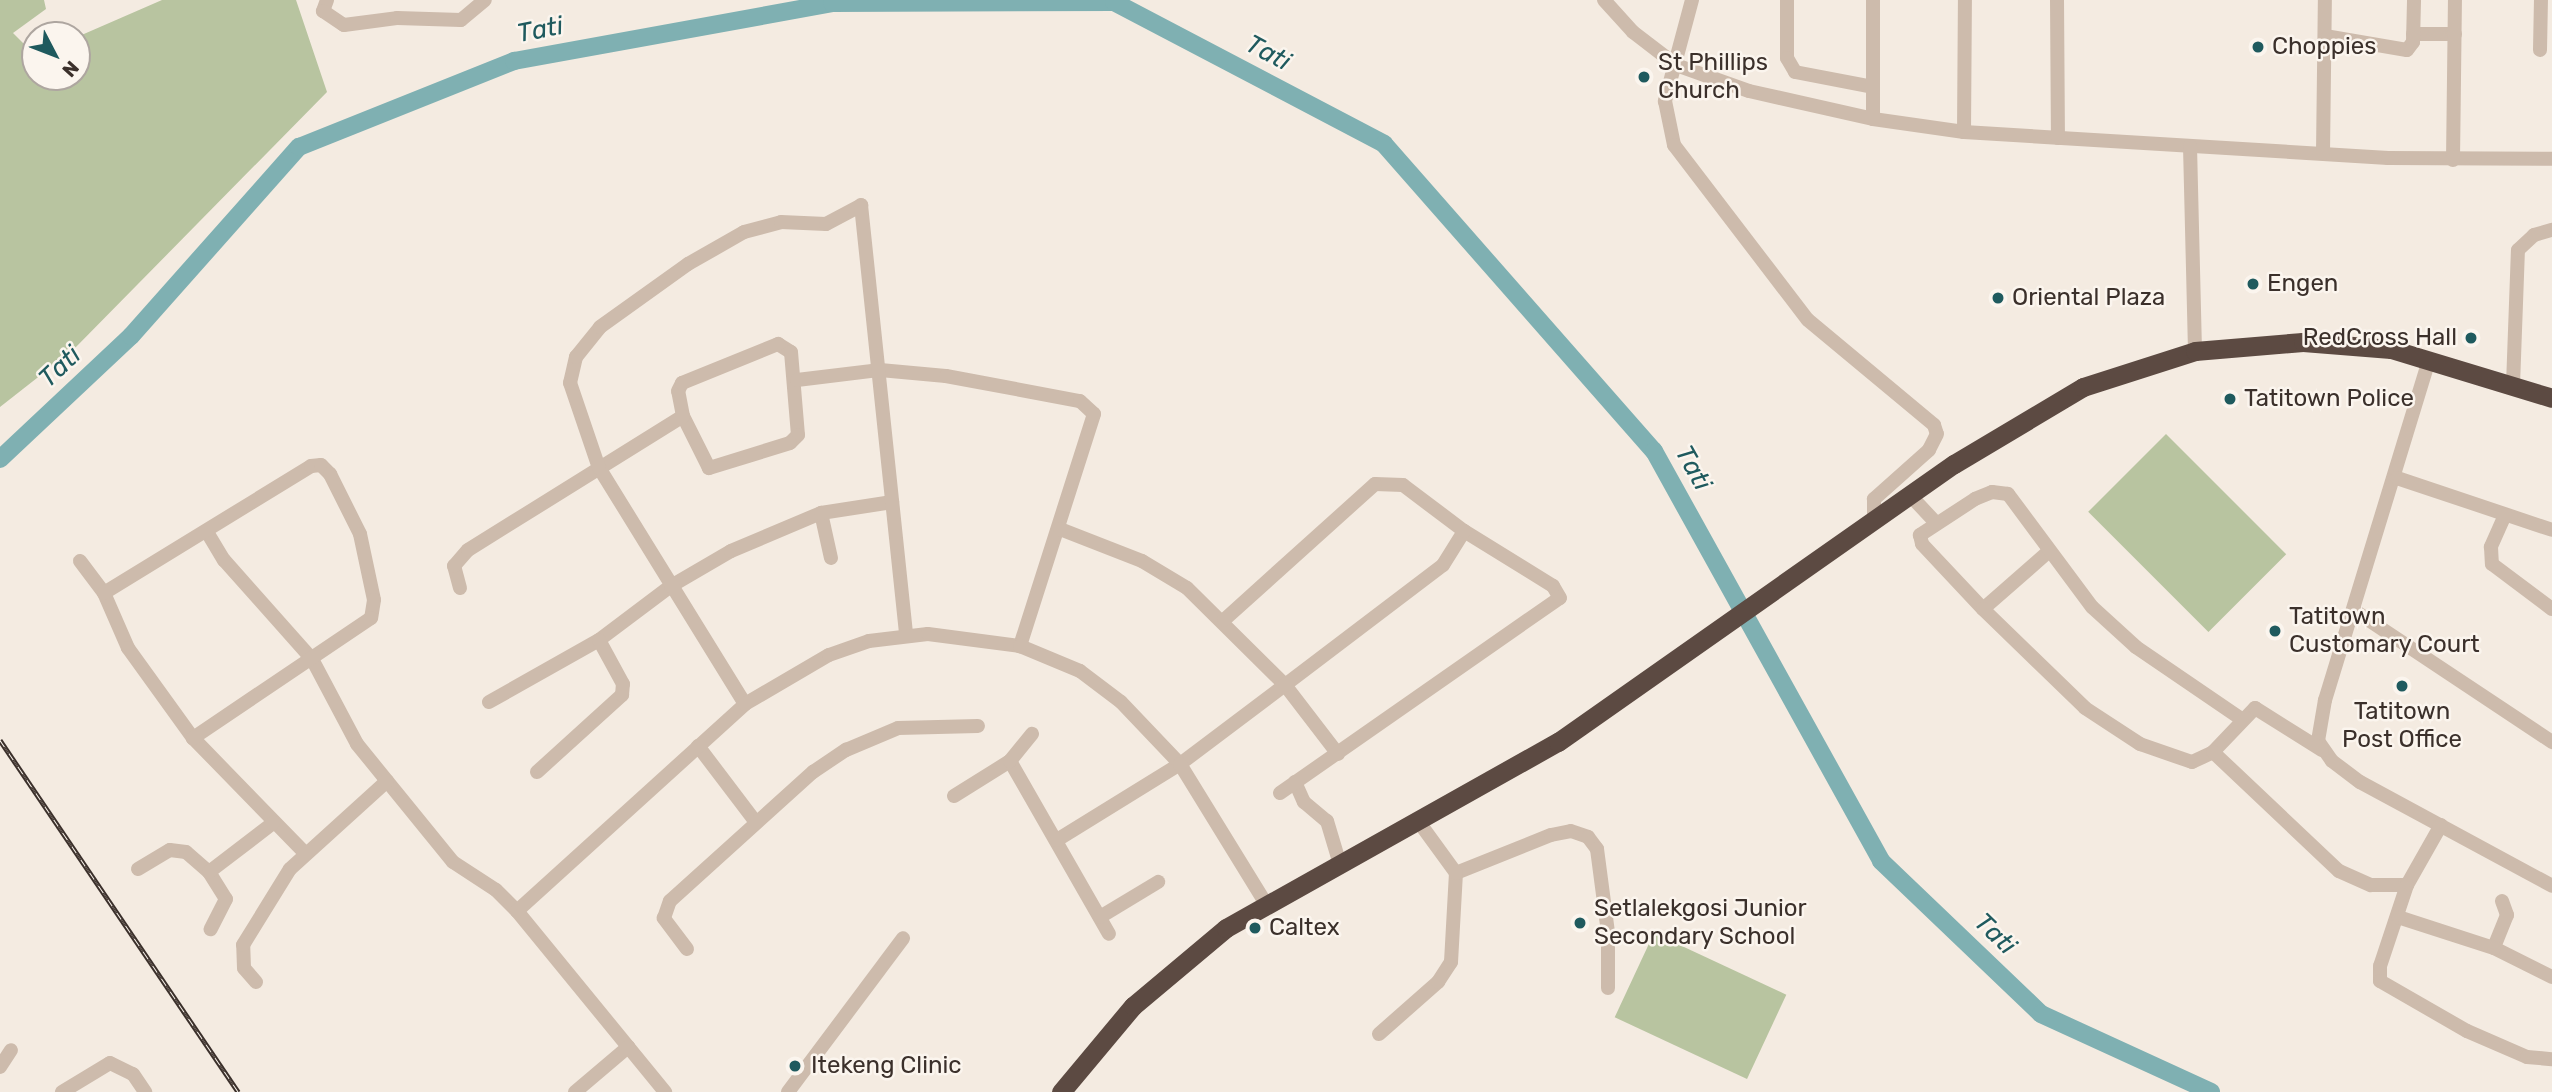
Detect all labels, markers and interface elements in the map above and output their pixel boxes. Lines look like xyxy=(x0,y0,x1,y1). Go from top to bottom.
water label: Tati xyxy=(514,10,566,50)
north arrow xyxy=(21,21,91,91)
water label: Tati xyxy=(1240,28,1296,78)
place label: Choppies xyxy=(2272,33,2376,61)
marker: Choppies xyxy=(2250,39,2266,55)
place label: St Phillips Church xyxy=(1658,49,1768,105)
text: N xyxy=(57,56,84,82)
marker: St Phillips Church xyxy=(1636,69,1652,85)
place label: Engen xyxy=(2267,270,2338,298)
marker: Engen xyxy=(2245,276,2261,292)
place label: Oriental Plaza xyxy=(2012,284,2165,312)
marker: Oriental Plaza xyxy=(1990,290,2006,306)
place label: RedCross Hall xyxy=(2303,324,2457,352)
marker: RedCross Hall xyxy=(2463,330,2479,346)
water label: Tati xyxy=(32,340,88,394)
place label: Tatitown Police xyxy=(2244,385,2414,413)
marker: Tatitown Police xyxy=(2222,391,2238,407)
water label: Tati xyxy=(1668,440,1718,496)
place label: Tatitown Customary Court xyxy=(2289,603,2480,659)
marker: Tatitown Customary Court xyxy=(2267,623,2283,639)
marker: Tatitown Post Office xyxy=(2394,678,2410,694)
place label: Tatitown Post Office xyxy=(2342,698,2462,754)
place label: Setlalekgosi Junior Secondary School xyxy=(1594,895,1807,951)
water label: Tati xyxy=(1967,907,2023,961)
place label: Caltex xyxy=(1269,914,1340,942)
marker: Setlalekgosi Junior Secondary School xyxy=(1572,915,1588,931)
marker: Caltex xyxy=(1247,920,1263,936)
place label: Itekeng Clinic xyxy=(811,1052,962,1080)
marker: Itekeng Clinic xyxy=(785,1056,805,1076)

